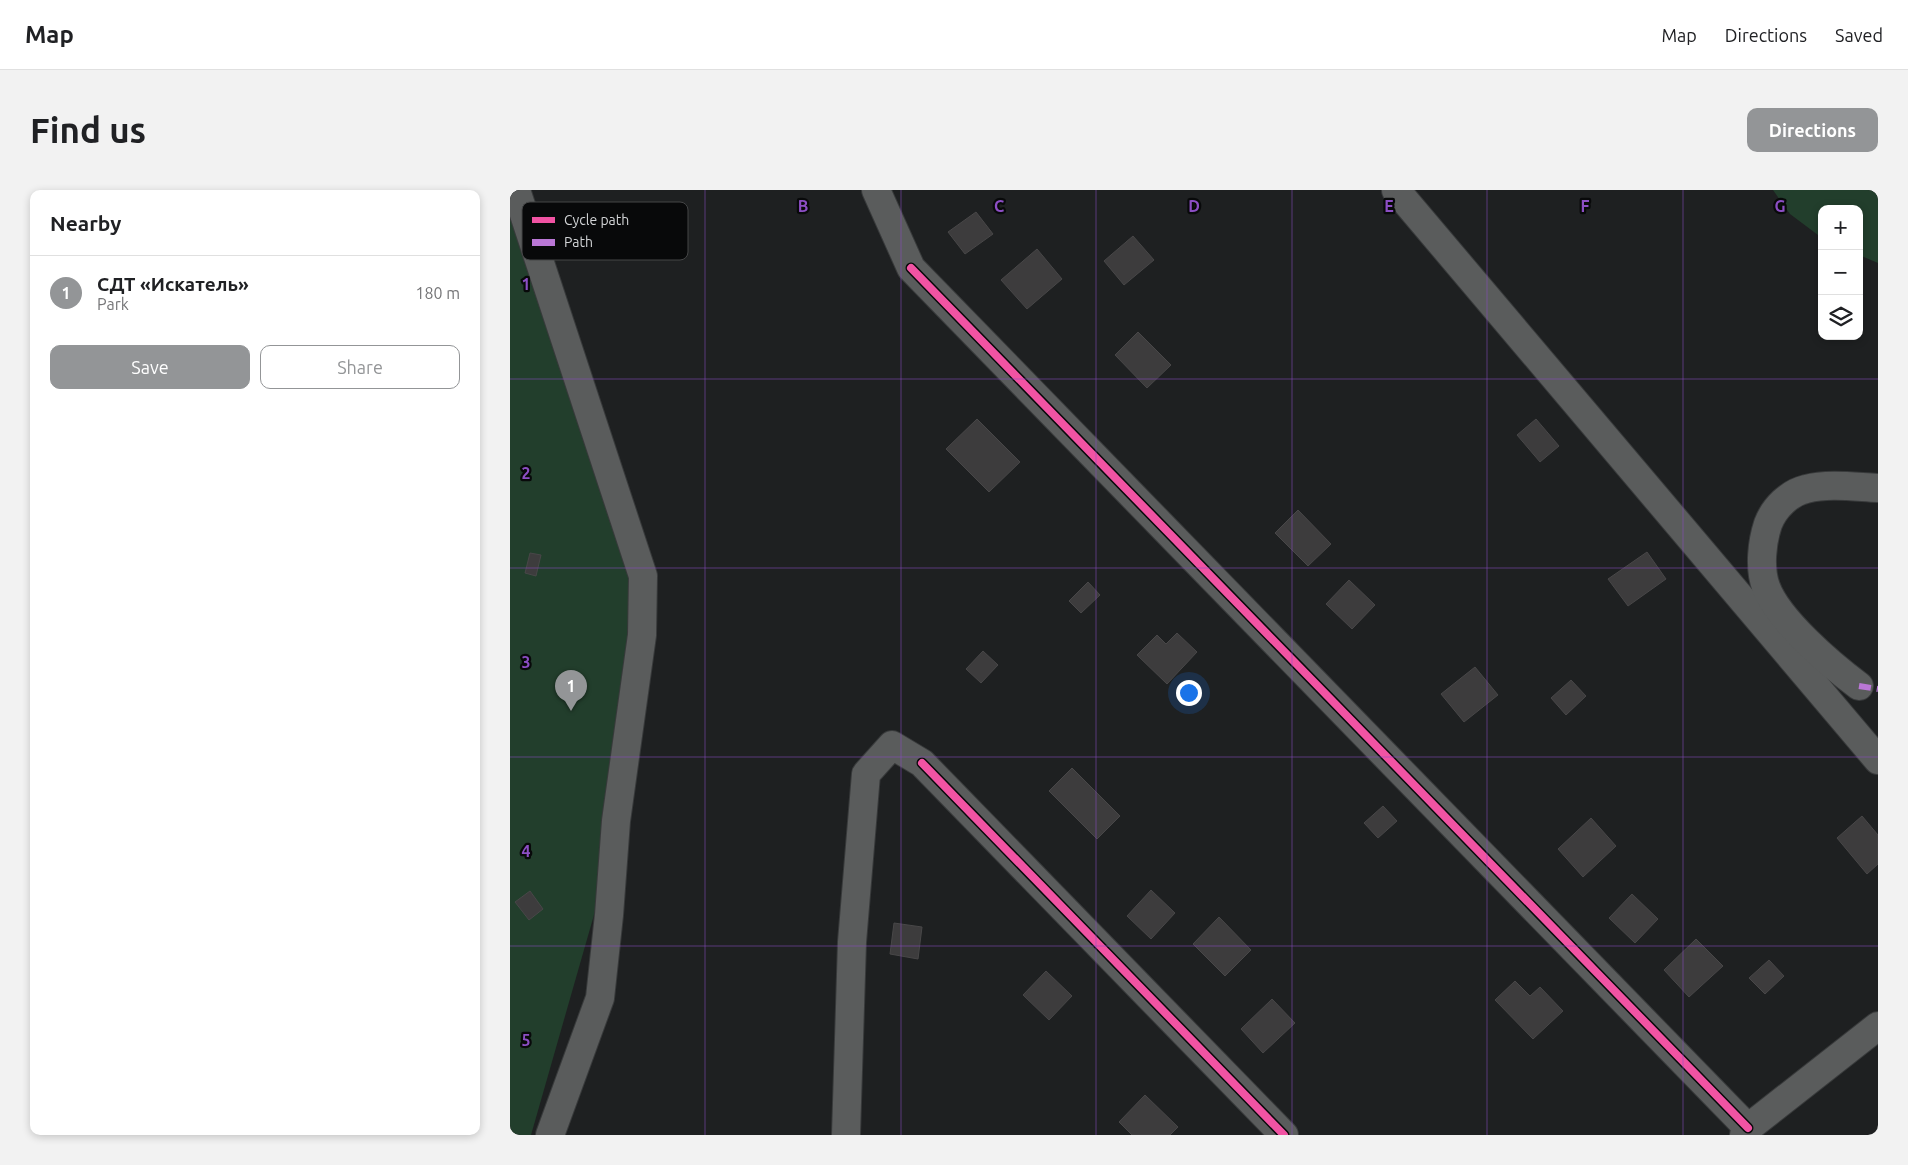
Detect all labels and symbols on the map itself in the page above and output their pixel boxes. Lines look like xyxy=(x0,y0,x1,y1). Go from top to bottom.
text: B xyxy=(798,197,808,215)
text: C xyxy=(994,197,1004,215)
text: D xyxy=(1188,197,1200,215)
text: E xyxy=(1384,197,1394,215)
text: F xyxy=(1581,197,1590,215)
text: G xyxy=(1774,197,1786,215)
legend xyxy=(522,202,688,260)
text: Cycle path xyxy=(564,212,629,228)
text: Path xyxy=(564,234,593,250)
text: 1 xyxy=(521,275,531,293)
text: 2 xyxy=(521,464,531,482)
text: 3 xyxy=(521,653,531,671)
pin: 1 xyxy=(555,670,587,711)
your location xyxy=(1176,680,1202,706)
text: 4 xyxy=(521,842,531,860)
text: 5 xyxy=(521,1031,531,1049)

